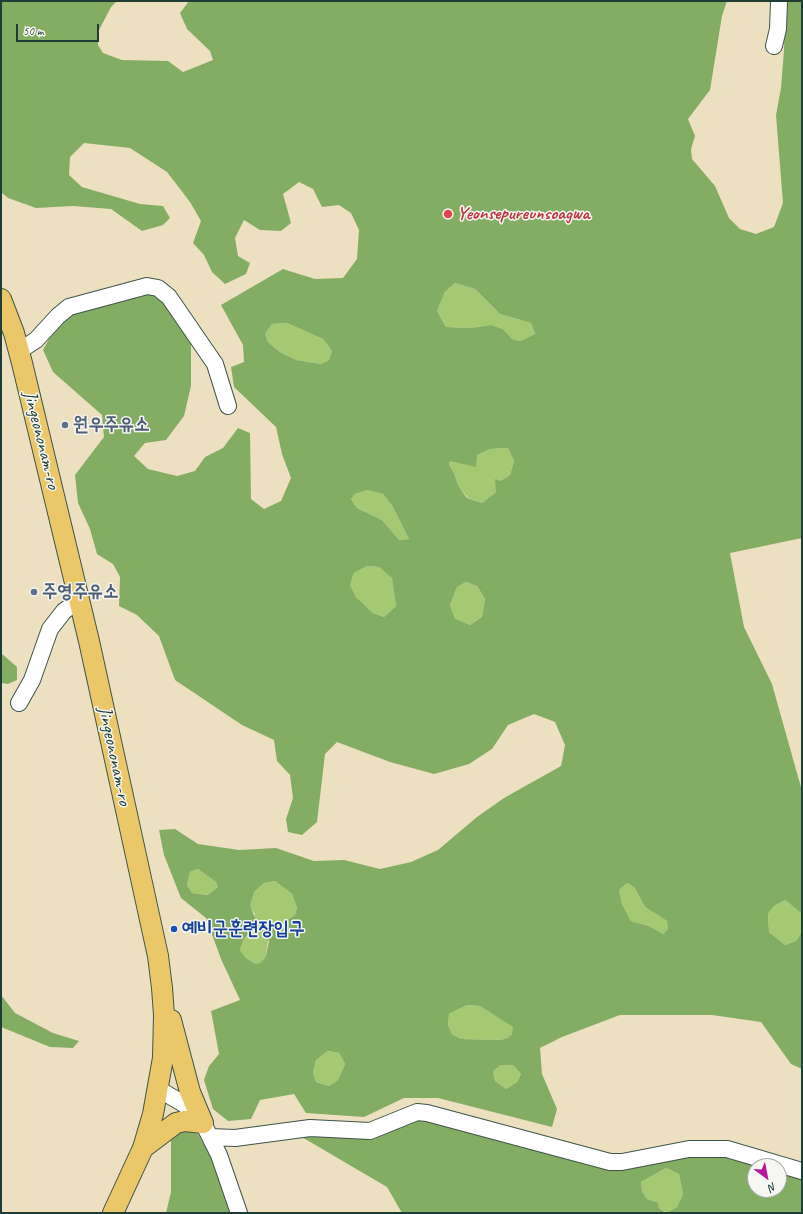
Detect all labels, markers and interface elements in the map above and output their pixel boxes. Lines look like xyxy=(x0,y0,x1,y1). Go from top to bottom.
scale bar xyxy=(18,16,101,42)
text: 50 m xyxy=(23,23,43,39)
place label: Yeonsepureunsoagwa xyxy=(457,203,590,225)
marker: Yeonsepureunsoagwa xyxy=(442,208,454,220)
street label: Jingeononam-ro xyxy=(18,388,64,492)
place label: 원우주유소 xyxy=(73,414,149,436)
marker: 원우주유소 xyxy=(60,420,70,430)
place label: 주영주유소 xyxy=(42,581,118,603)
marker: 주영주유소 xyxy=(29,587,39,597)
street label: Jingeononam-ro xyxy=(92,704,136,808)
place label: 예비군훈련장입구 xyxy=(182,918,304,940)
marker: 예비군훈련장입구 xyxy=(169,924,179,934)
north arrow xyxy=(747,1158,787,1198)
text: N xyxy=(766,1180,779,1195)

